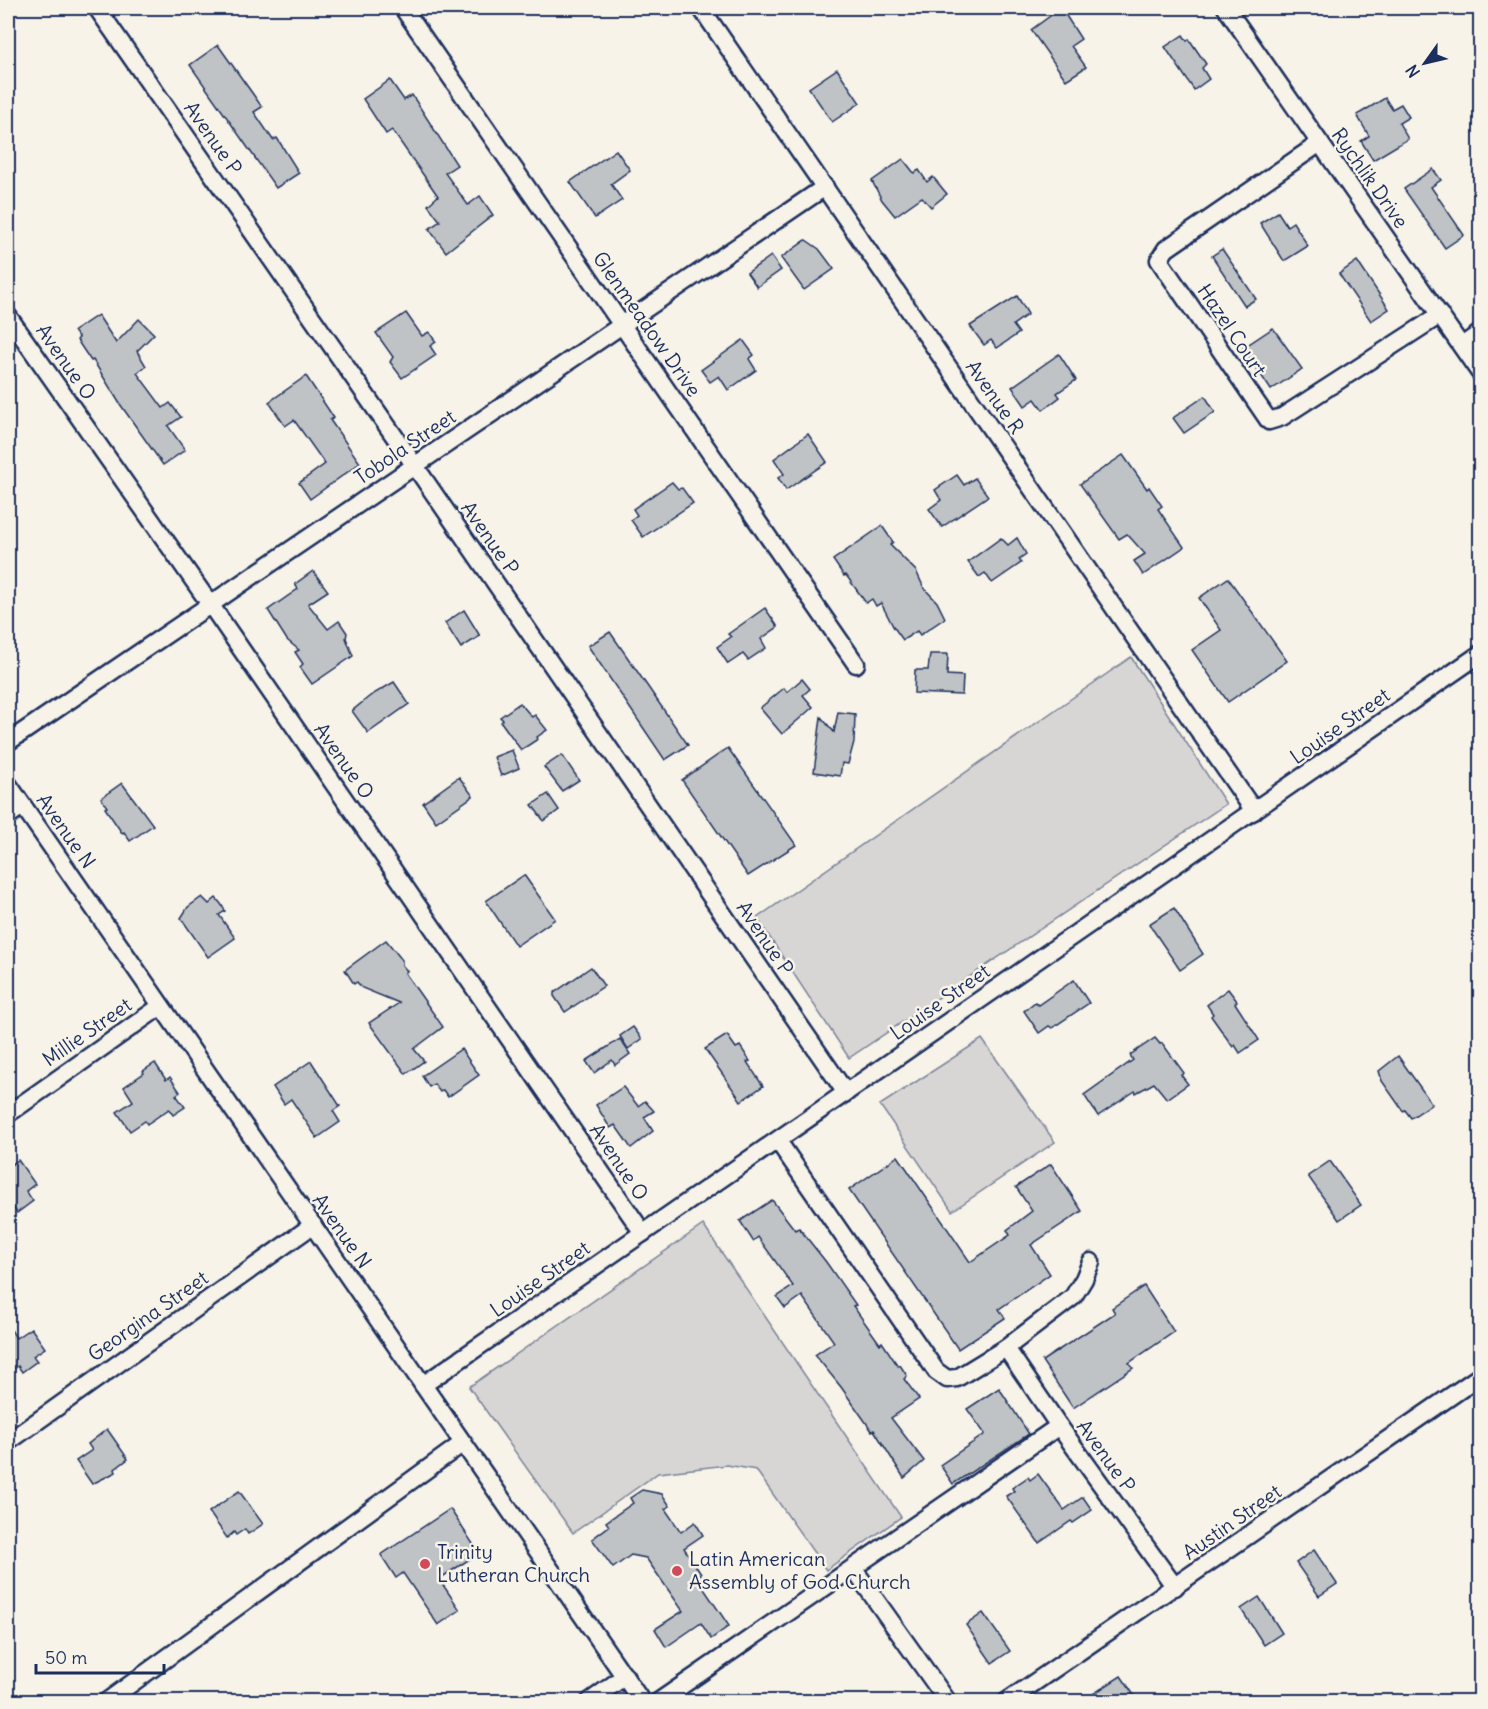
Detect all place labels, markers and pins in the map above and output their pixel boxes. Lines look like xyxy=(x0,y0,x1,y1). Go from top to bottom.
place label: Trinity Lutheran Church xyxy=(437,1539,590,1587)
place label: Latin American Assembly of God Church xyxy=(689,1546,911,1594)
marker: Trinity Lutheran Church xyxy=(418,1557,432,1571)
marker: Latin American Assembly of God Church xyxy=(670,1564,684,1578)

